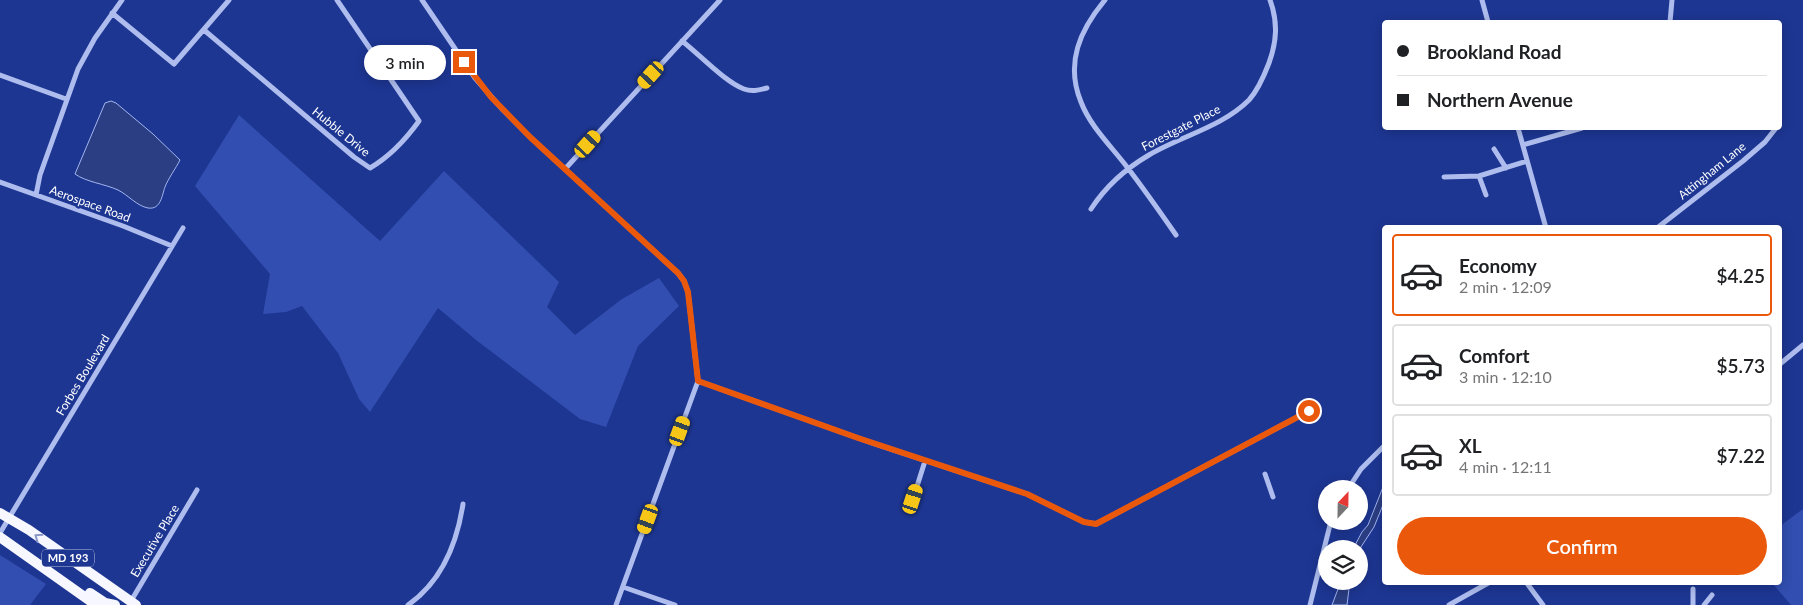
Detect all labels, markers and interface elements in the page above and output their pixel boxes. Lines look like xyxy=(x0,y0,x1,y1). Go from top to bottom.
text: Brookland Road xyxy=(1427,40,1562,63)
callout: 3 min xyxy=(364,44,446,80)
route end xyxy=(453,51,475,73)
text: 3 min xyxy=(385,53,425,72)
car xyxy=(635,59,666,91)
text: Northern Avenue xyxy=(1427,88,1573,111)
street label: Forestgate Place xyxy=(1139,101,1223,154)
street label: Hubble Drive xyxy=(309,104,373,159)
car xyxy=(572,128,603,160)
street label: Attingham Lane xyxy=(1675,139,1749,202)
street label: Aerospace Road xyxy=(48,182,133,225)
icon: car xyxy=(1399,253,1444,298)
text: Economy xyxy=(1459,254,1537,277)
text: $4.25 xyxy=(1716,264,1765,287)
text: 2 min · 12:09 xyxy=(1459,277,1552,296)
street label: Forbes Boulevard xyxy=(52,332,113,418)
icon: car xyxy=(1399,343,1444,388)
text: Comfort xyxy=(1459,344,1530,367)
text: $5.73 xyxy=(1716,354,1765,377)
text: 3 min · 12:10 xyxy=(1459,367,1552,386)
route start xyxy=(1298,400,1320,422)
car xyxy=(667,414,692,448)
icon: car xyxy=(1399,433,1444,478)
text: XL xyxy=(1459,434,1482,457)
text: $7.22 xyxy=(1716,444,1765,467)
text: 4 min · 12:11 xyxy=(1459,457,1552,476)
north arrow xyxy=(1318,480,1368,530)
map controls xyxy=(1318,480,1368,590)
car xyxy=(901,482,924,516)
street label: Executive Place xyxy=(127,502,182,580)
car xyxy=(635,502,660,536)
button: Confirm xyxy=(1397,517,1767,575)
one-way arrow xyxy=(34,534,44,543)
button: layers xyxy=(1318,540,1368,590)
road number: MD 193 xyxy=(42,550,94,566)

